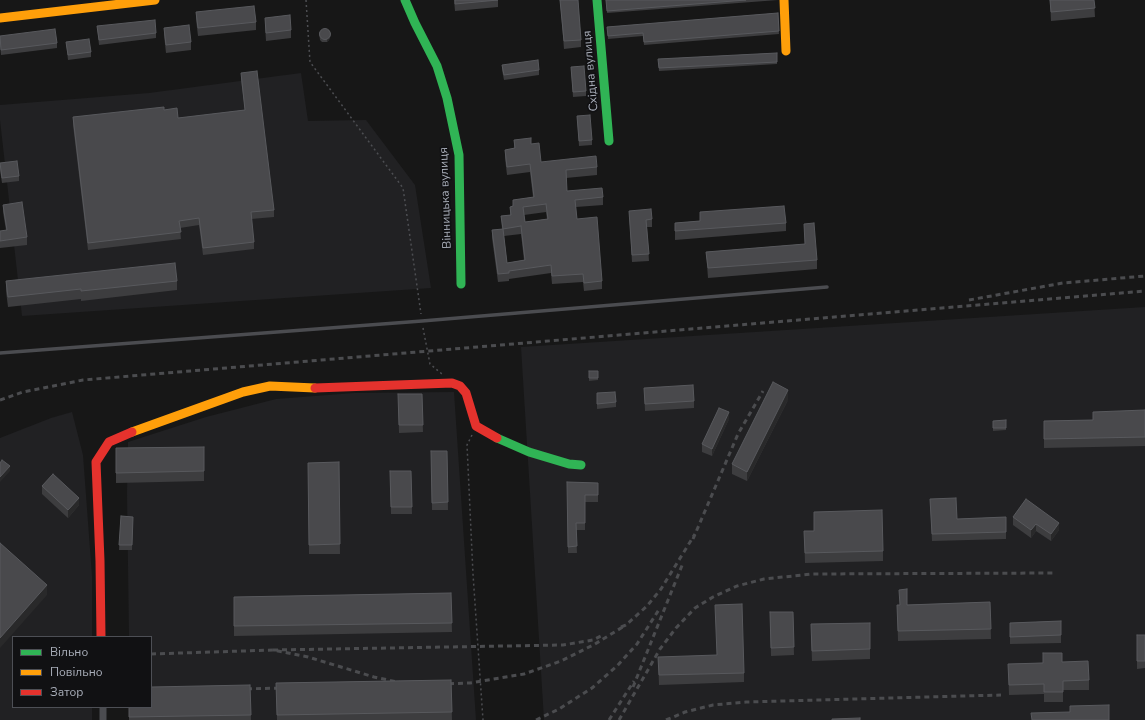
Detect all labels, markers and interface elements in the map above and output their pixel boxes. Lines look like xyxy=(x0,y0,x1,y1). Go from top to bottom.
street label: Східна вулиця xyxy=(580,30,602,112)
street label: Вінницька вулиця xyxy=(437,147,455,249)
legend xyxy=(12,636,152,708)
text: Вільно xyxy=(50,644,88,660)
text: Повільно xyxy=(50,664,103,680)
text: Затор xyxy=(50,684,83,700)

